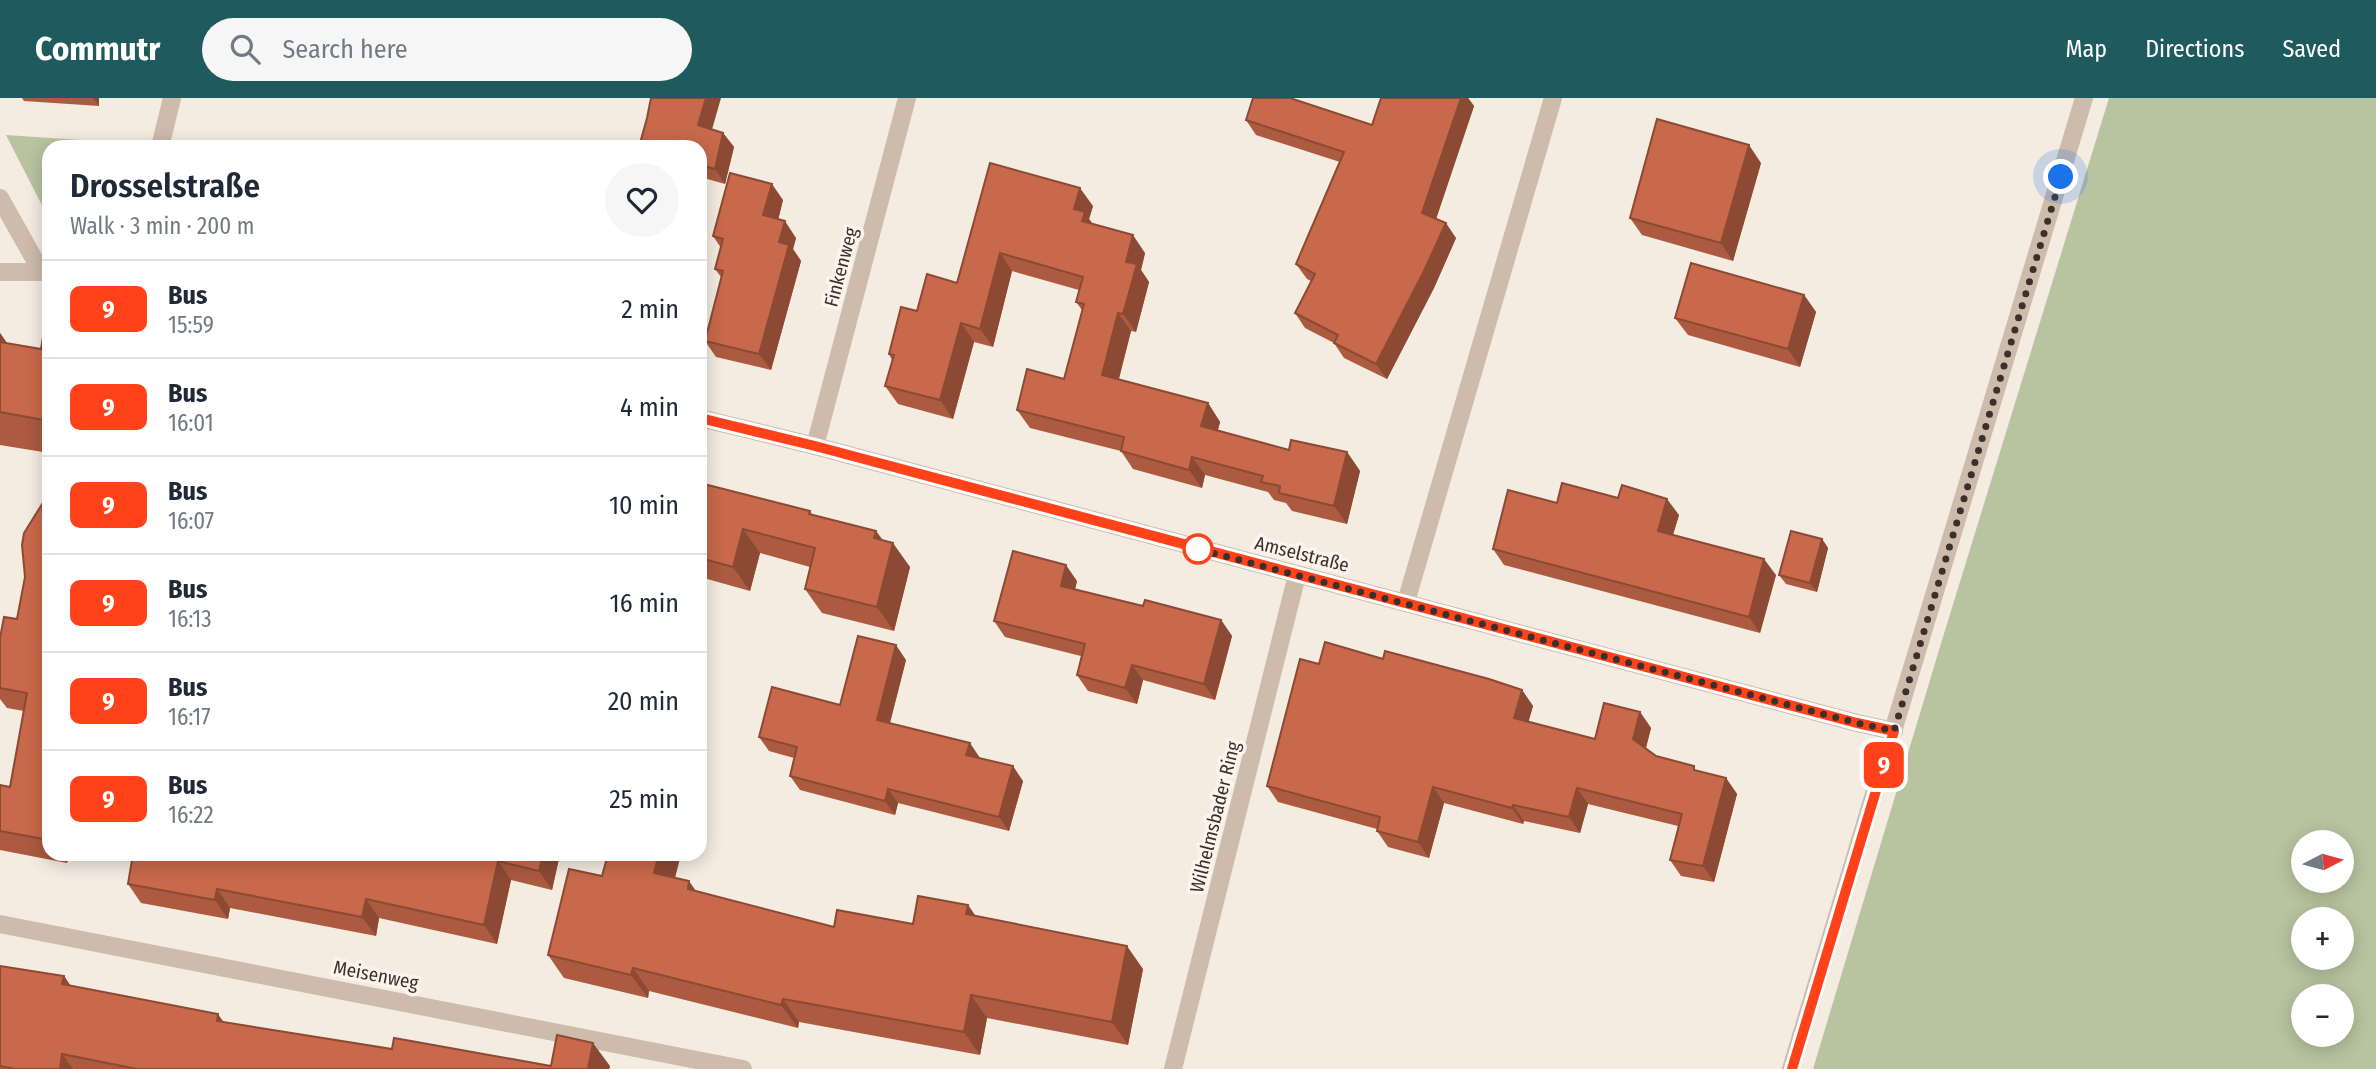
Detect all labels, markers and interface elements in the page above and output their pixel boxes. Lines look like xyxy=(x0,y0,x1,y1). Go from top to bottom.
search box xyxy=(202,18,692,81)
text: Commutr xyxy=(35,29,160,69)
icon: search xyxy=(226,30,264,68)
text: Search here xyxy=(282,34,408,65)
text: Map xyxy=(2066,35,2107,63)
text: Directions xyxy=(2145,35,2244,63)
text: Saved xyxy=(2282,35,2341,63)
your location xyxy=(2043,159,2078,194)
button: heart xyxy=(605,163,679,237)
text: Drosselstraße xyxy=(70,166,260,206)
text: Walk · 3 min · 200 m xyxy=(70,212,254,240)
street label: Finkenweg xyxy=(819,225,863,309)
text: Bus xyxy=(168,280,207,311)
text: 2 min xyxy=(621,294,679,325)
text: 9 xyxy=(102,295,115,323)
text: 15:59 xyxy=(168,311,214,339)
text: Bus xyxy=(168,378,207,409)
text: 4 min xyxy=(620,392,679,423)
text: 9 xyxy=(102,393,115,421)
text: 16:01 xyxy=(168,409,214,437)
text: Bus xyxy=(168,476,207,507)
text: 10 min xyxy=(609,490,679,521)
text: 9 xyxy=(102,491,115,519)
text: 16:07 xyxy=(168,507,214,535)
street label: Amselstraße xyxy=(1252,531,1352,577)
unlabelled marker xyxy=(1183,534,1213,564)
text: Bus xyxy=(168,574,207,605)
text: 16 min xyxy=(610,588,679,619)
text: 9 xyxy=(102,589,115,617)
text: 16:13 xyxy=(168,605,212,633)
text: Bus xyxy=(168,672,207,703)
text: 20 min xyxy=(608,686,679,717)
text: 9 xyxy=(102,687,115,715)
text: 16:17 xyxy=(168,703,211,731)
street label: Wilhelmsbader Ring xyxy=(1185,739,1245,895)
line badge: 9 xyxy=(1861,742,1907,788)
text: 9 xyxy=(1878,751,1890,779)
text: Bus xyxy=(168,770,207,801)
text: 25 min xyxy=(609,784,679,815)
text: 9 xyxy=(102,785,115,813)
text: 16:22 xyxy=(168,801,214,829)
north arrow xyxy=(2291,830,2354,892)
map controls xyxy=(2291,830,2354,1047)
button: + xyxy=(2291,907,2354,970)
street label: Meisenweg xyxy=(332,956,420,995)
button: − xyxy=(2291,984,2354,1047)

